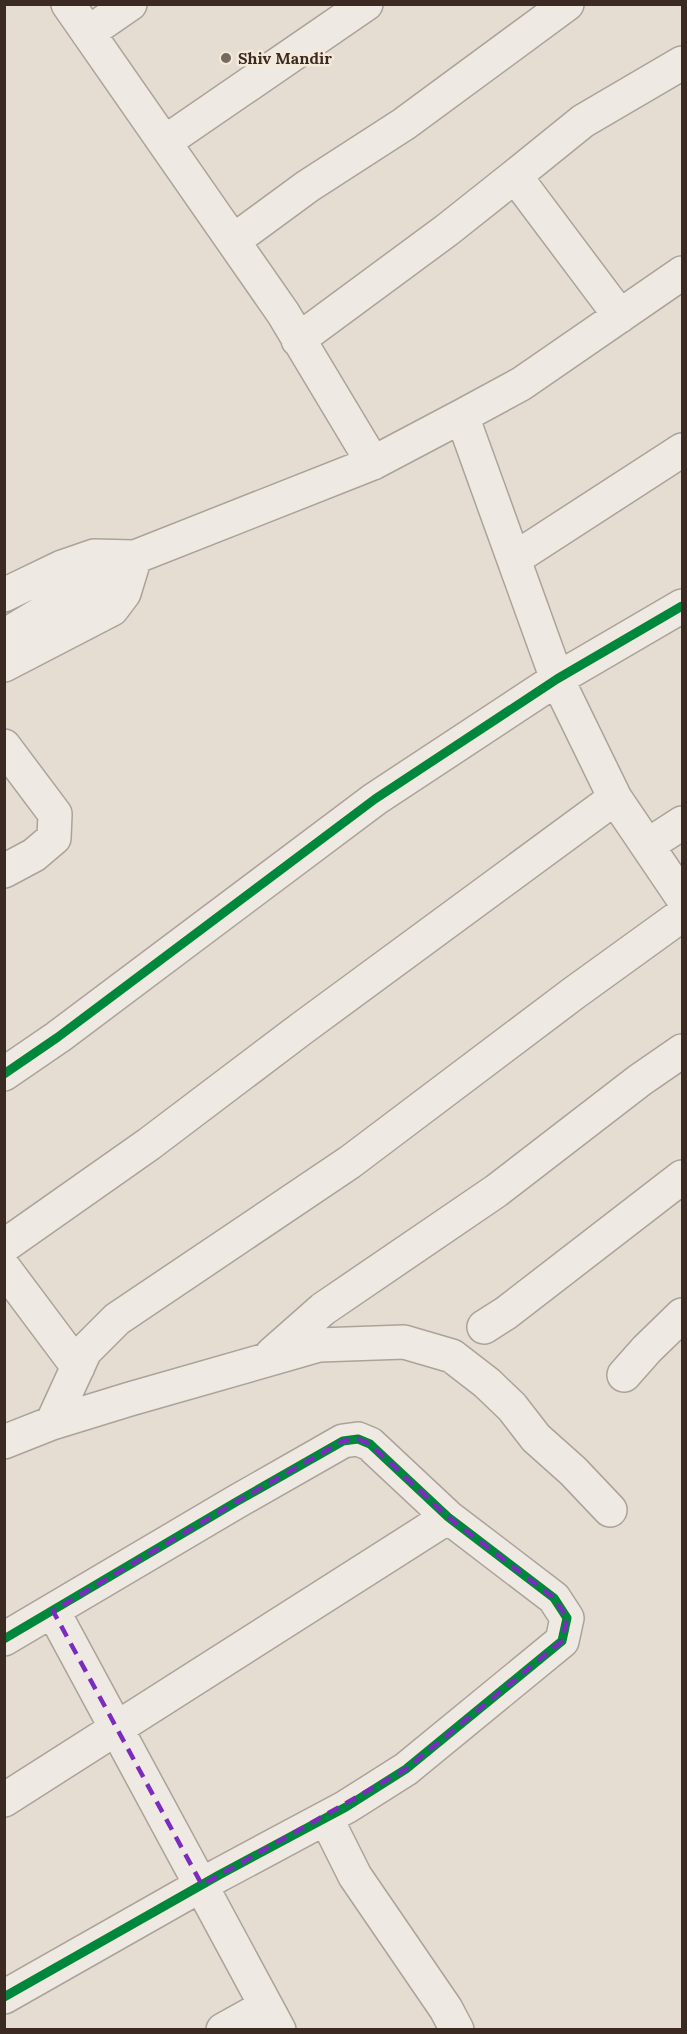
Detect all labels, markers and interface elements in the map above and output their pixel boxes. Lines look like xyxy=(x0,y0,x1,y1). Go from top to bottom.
place label: Shiv Mandir xyxy=(238,48,332,68)
marker: Shiv Mandir xyxy=(219,51,233,65)

